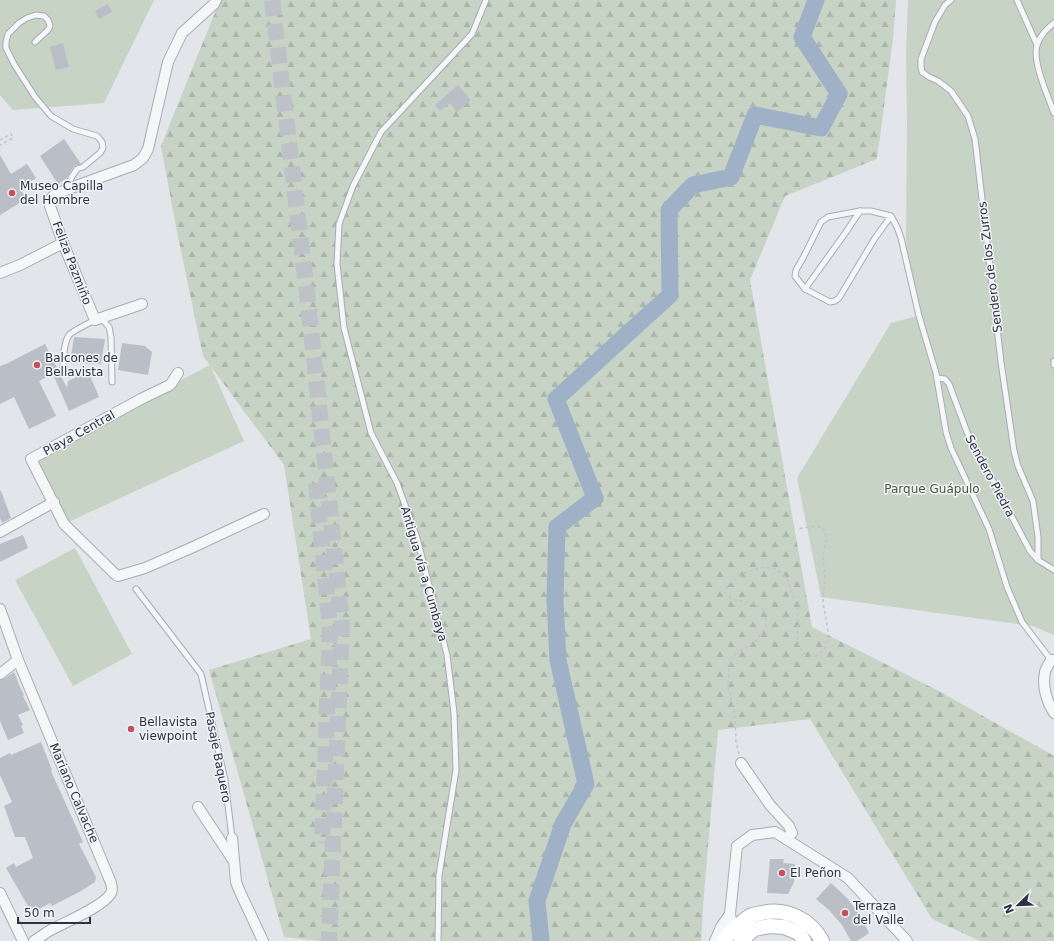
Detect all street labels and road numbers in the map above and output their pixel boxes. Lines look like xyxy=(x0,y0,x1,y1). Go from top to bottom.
street label: Sendero de los Zurros xyxy=(975,201,1005,333)
street label: Feliza Pazmiño xyxy=(50,219,94,307)
street label: Playa Central xyxy=(41,408,117,458)
street label: Sendero Piedra xyxy=(962,433,1018,519)
street label: Antigua vía a Cumbaya xyxy=(398,505,450,643)
street label: Pasaje Baquero xyxy=(202,710,234,804)
street label: Mariano Calvache xyxy=(47,741,101,845)

